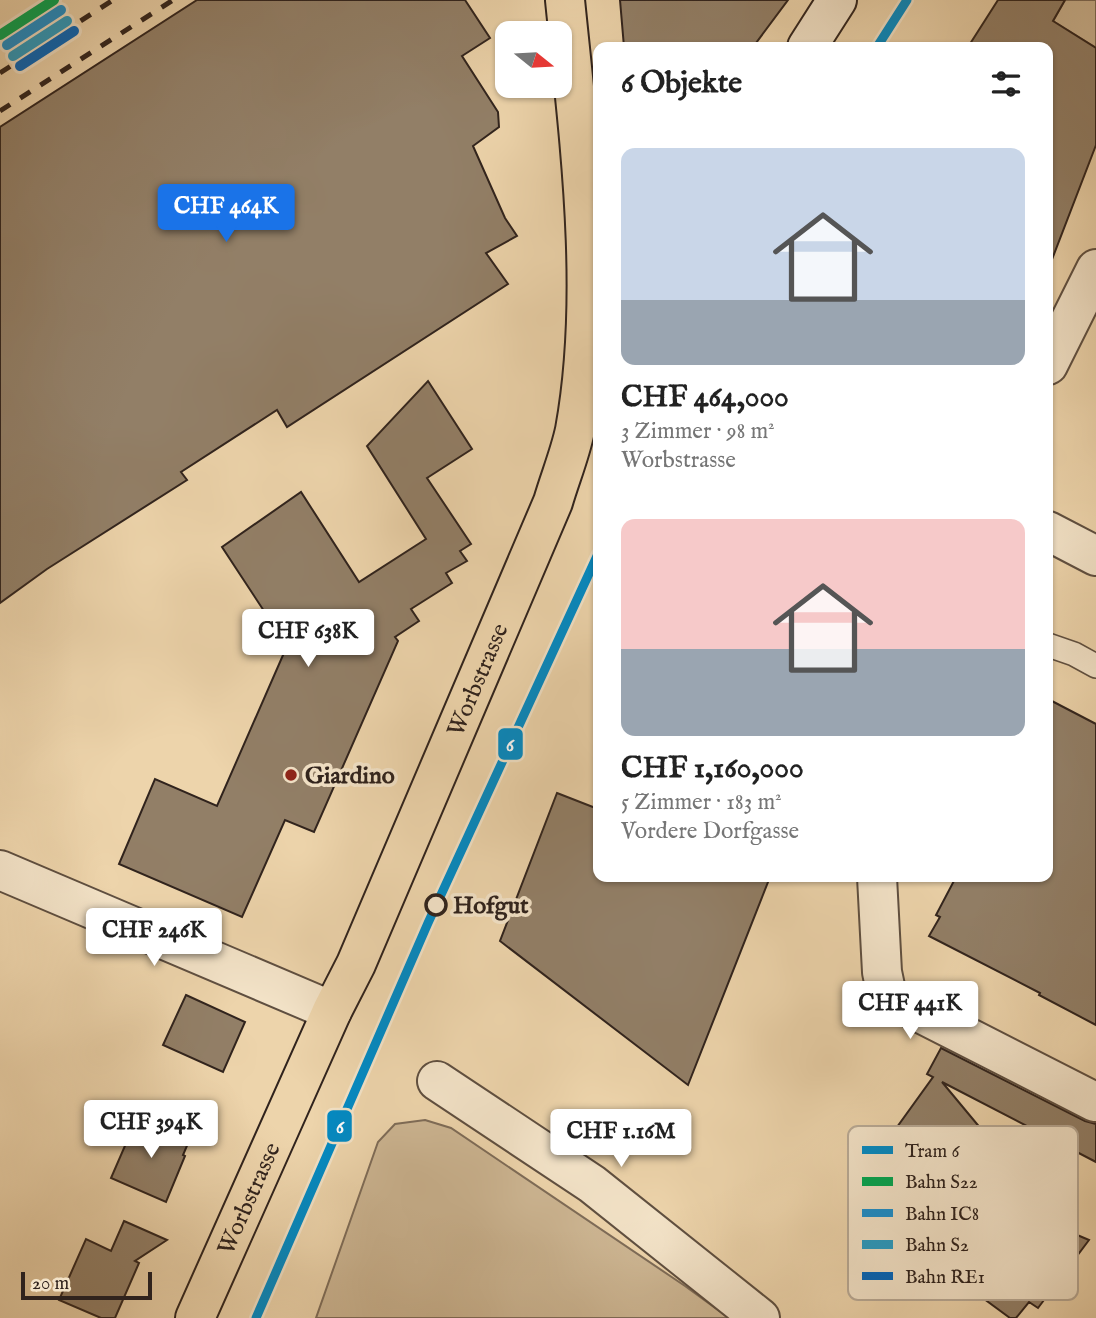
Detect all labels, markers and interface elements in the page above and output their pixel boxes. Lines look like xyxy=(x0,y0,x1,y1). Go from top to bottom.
north arrow xyxy=(495,21,572,98)
map controls xyxy=(495,21,572,98)
text: 6 Objekte xyxy=(621,65,742,103)
icon: filters xyxy=(987,65,1025,103)
pin: CHF 464K xyxy=(154,184,298,244)
text: CHF 464K xyxy=(174,192,278,221)
icon: home xyxy=(760,194,886,320)
text: CHF 464,000 xyxy=(621,379,789,417)
text: 3 Zimmer · 98 m² xyxy=(621,417,775,446)
text: Worbstrasse xyxy=(621,446,736,475)
icon: home xyxy=(760,565,886,691)
pin: CHF 638K xyxy=(236,610,380,669)
text: CHF 638K xyxy=(258,617,358,646)
street label: Worbstrasse xyxy=(441,619,516,742)
line badge: 6 xyxy=(497,727,524,761)
text: 6 xyxy=(506,734,515,758)
text: CHF 1,160,000 xyxy=(621,750,804,788)
place label: Giardino xyxy=(305,761,395,792)
marker: Giardino xyxy=(283,767,299,783)
text: 5 Zimmer · 183 m² xyxy=(621,788,782,817)
text: Vordere Dorfgasse xyxy=(621,817,799,846)
place label: Hofgut xyxy=(453,891,529,922)
marker: Hofgut xyxy=(425,894,447,916)
pin: CHF 246K xyxy=(82,908,226,968)
text: CHF 246K xyxy=(102,916,206,945)
pin: CHF 441K xyxy=(838,982,982,1041)
text: CHF 441K xyxy=(858,989,962,1018)
pin: CHF 394K xyxy=(79,1100,223,1160)
text: CHF 394K xyxy=(100,1108,202,1137)
line badge: 6 xyxy=(326,1109,353,1143)
pin: CHF 1.16M xyxy=(541,1110,701,1169)
text: 6 xyxy=(336,1116,345,1140)
text: CHF 1.16M xyxy=(566,1117,676,1146)
legend xyxy=(848,1126,1078,1300)
street label: Worbstrasse xyxy=(211,1138,288,1260)
text: Tram 6 xyxy=(905,1140,960,1164)
text: Bahn S22 xyxy=(905,1171,978,1195)
text: Bahn IC8 xyxy=(905,1203,979,1227)
text: Bahn S2 xyxy=(905,1234,969,1258)
text: Bahn RE1 xyxy=(905,1266,985,1290)
scale bar xyxy=(21,1269,152,1301)
text: 20 m xyxy=(32,1272,69,1296)

